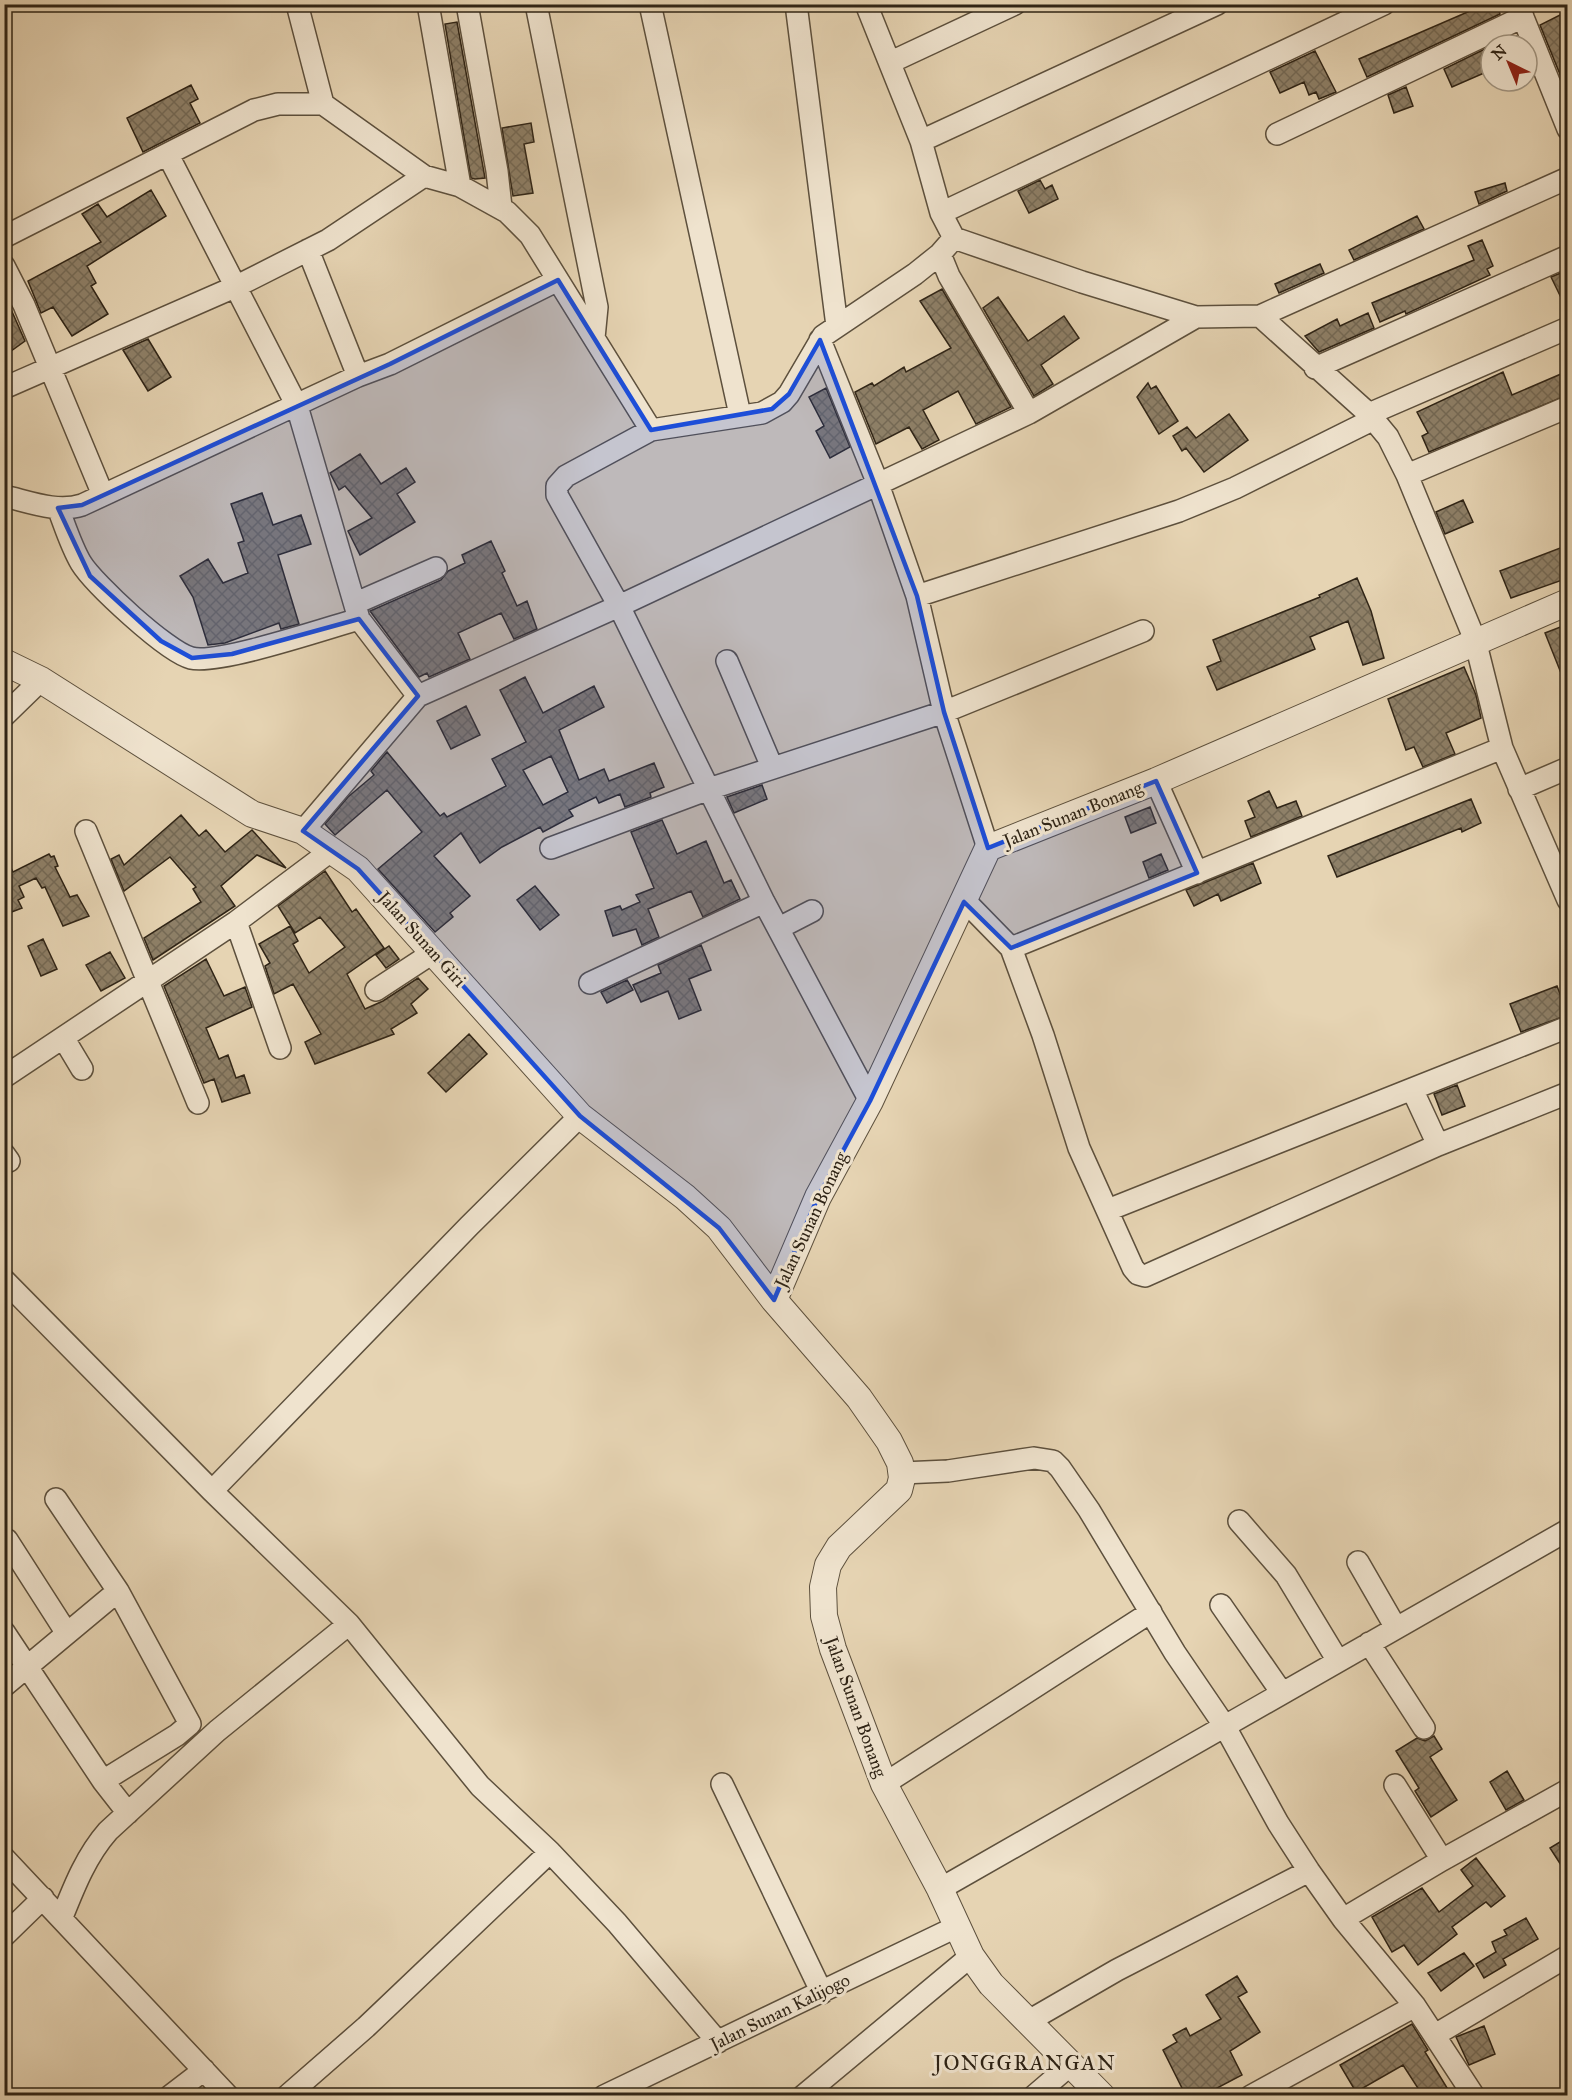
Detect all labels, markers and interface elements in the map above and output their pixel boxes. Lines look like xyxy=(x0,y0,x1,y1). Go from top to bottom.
north arrow xyxy=(1479,33,1539,93)
text: N xyxy=(1488,41,1511,64)
street label: Jalan Sunan Bonang xyxy=(998,776,1147,854)
street label: Jalan Sunan Giri xyxy=(371,885,471,992)
street label: Jalan Sunan Bonang xyxy=(769,1148,853,1294)
street label: Jalan Sunan Bonang xyxy=(819,1632,892,1781)
street label: Jalan Sunan Kalijogo xyxy=(705,1969,854,2057)
district label: JONGGRANGAN xyxy=(932,2050,1116,2076)

